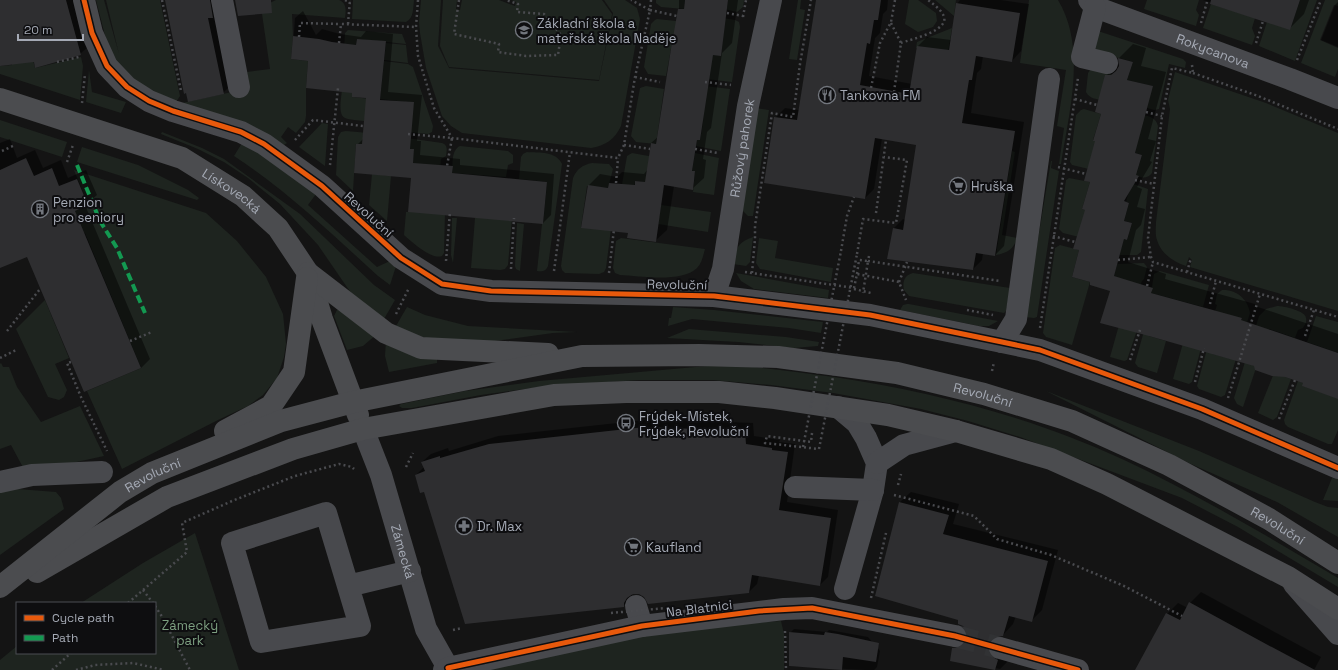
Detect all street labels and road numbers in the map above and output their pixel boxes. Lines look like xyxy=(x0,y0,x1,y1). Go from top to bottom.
street label: Rokycanova xyxy=(1174,30,1252,72)
street label: Růžový pahorek xyxy=(726,97,758,199)
street label: Lískovecká xyxy=(199,165,265,218)
street label: Revoluční xyxy=(341,188,397,241)
street label: Revoluční xyxy=(647,275,708,294)
street label: Revoluční xyxy=(951,379,1015,411)
street label: Revoluční xyxy=(122,454,184,496)
street label: Revoluční xyxy=(1248,503,1309,549)
street label: Zámecká xyxy=(387,522,419,581)
street label: Na Blatnici xyxy=(665,596,733,621)

